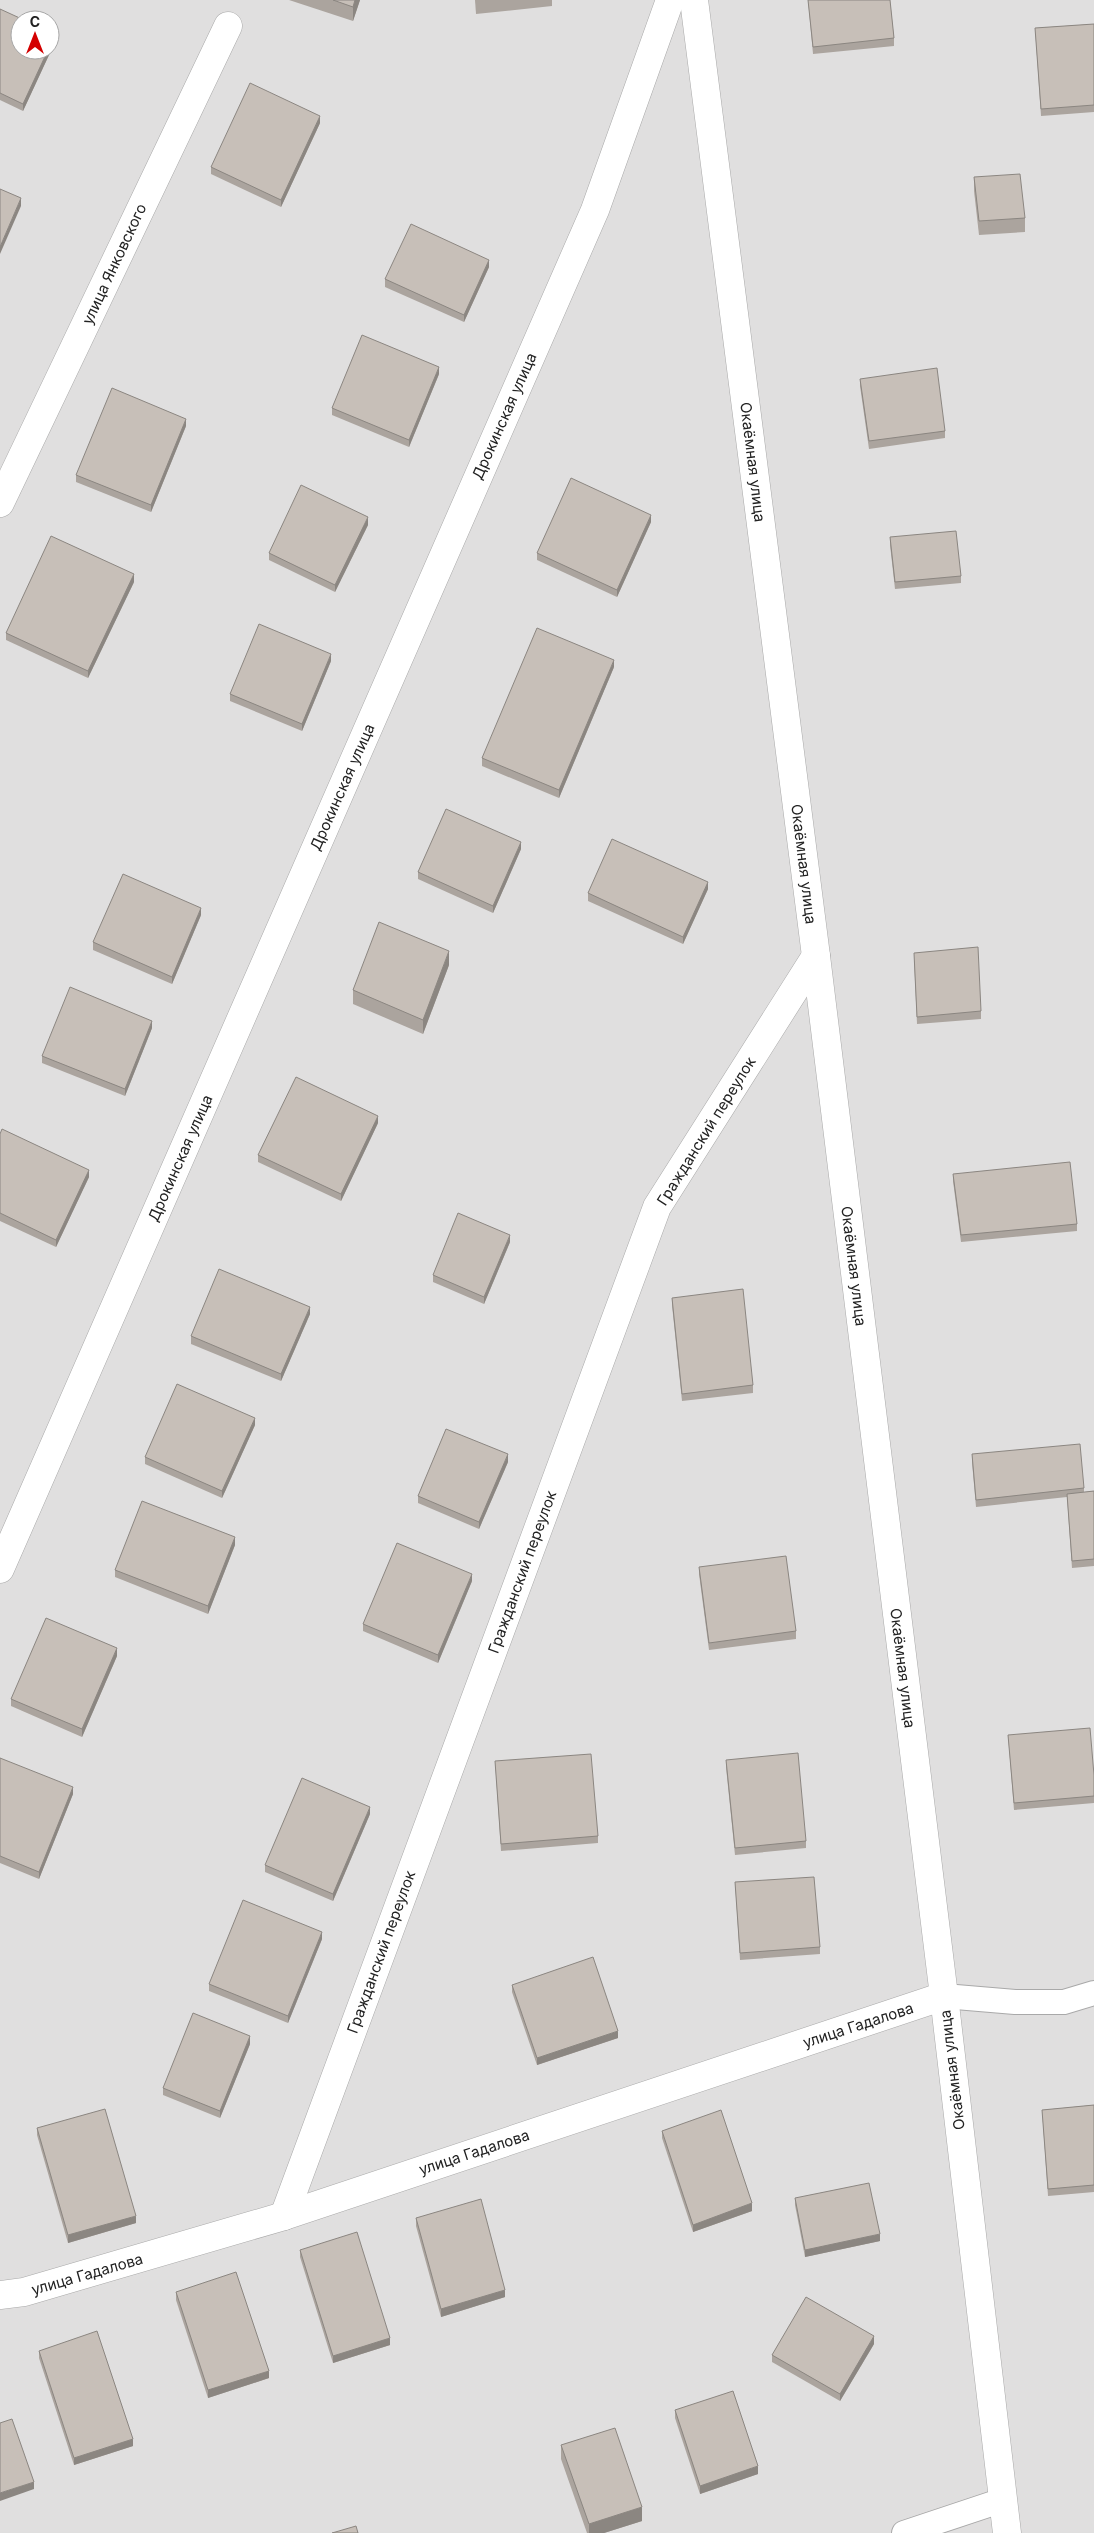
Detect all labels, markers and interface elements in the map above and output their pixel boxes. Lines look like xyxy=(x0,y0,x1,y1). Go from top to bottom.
north arrow xyxy=(10,10,60,60)
text: С xyxy=(30,13,40,30)
street label: улица Янковского xyxy=(78,200,150,328)
street label: Дрокинская улица xyxy=(468,350,540,482)
street label: Окаёмная улица xyxy=(736,401,770,523)
street label: Дрокинская улица xyxy=(306,721,378,853)
street label: Окаёмная улица xyxy=(787,803,821,925)
street label: Гражданский переулок xyxy=(652,1053,760,1209)
street label: Дрокинская улица xyxy=(144,1092,216,1224)
street label: Окаёмная улица xyxy=(837,1205,871,1327)
street label: Гражданский переулок xyxy=(484,1488,560,1656)
street label: Окаёмная улица xyxy=(886,1607,920,1729)
street label: Гражданский переулок xyxy=(343,1868,419,2036)
street label: улица Гадалова xyxy=(800,1998,916,2052)
street label: Окаёмная улица xyxy=(935,2009,969,2131)
street label: улица Гадалова xyxy=(416,2125,532,2179)
street label: улица Гадалова xyxy=(29,2249,145,2299)

